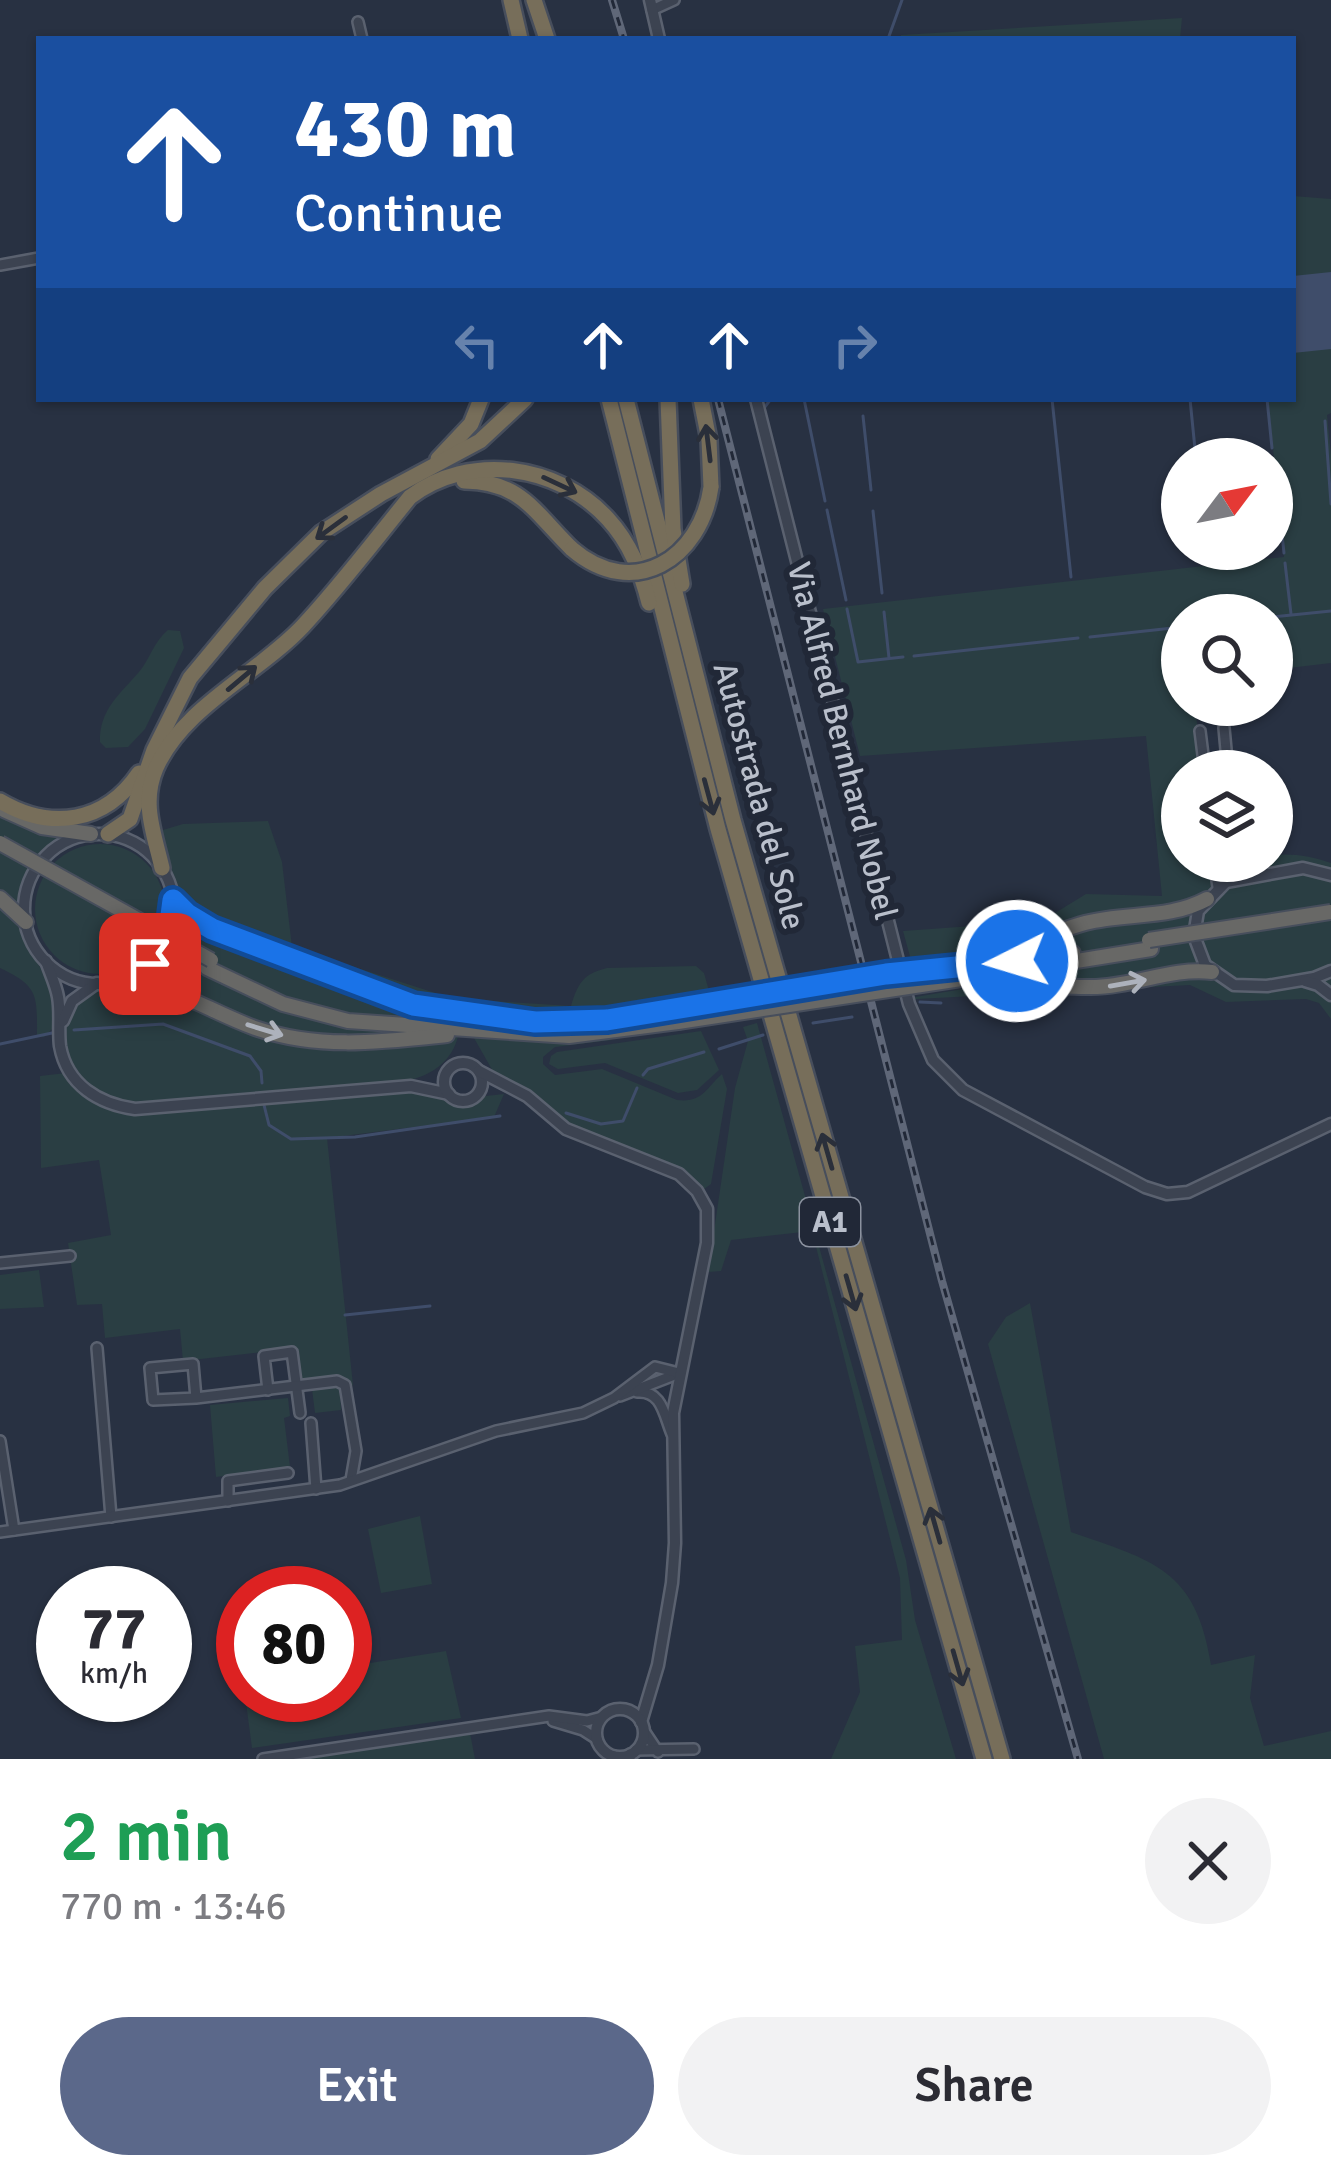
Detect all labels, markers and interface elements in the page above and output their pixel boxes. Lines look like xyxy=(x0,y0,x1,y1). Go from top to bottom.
text: 430 m xyxy=(294,77,516,181)
icon: ahead xyxy=(96,84,252,240)
text: Continue xyxy=(294,180,504,247)
icon: left xyxy=(444,312,510,378)
icon: ahead xyxy=(570,312,636,378)
icon: ahead xyxy=(696,312,762,378)
icon: right xyxy=(822,312,888,378)
one-way arrow xyxy=(697,424,719,463)
north arrow xyxy=(1161,438,1293,570)
map controls xyxy=(1161,438,1293,882)
one-way arrow xyxy=(541,475,577,497)
one-way arrow xyxy=(315,514,348,540)
street label: Via Alfred Bernhard Nobel xyxy=(778,558,906,924)
button: search xyxy=(1161,594,1293,726)
street label: Autostrada del Sole xyxy=(704,658,814,934)
one-way arrow xyxy=(226,665,257,693)
button: layers xyxy=(1161,750,1293,882)
one-way arrow xyxy=(700,777,722,815)
position arrow xyxy=(954,898,1080,1024)
pin xyxy=(99,913,201,1015)
icon: arrive xyxy=(117,931,183,997)
one-way arrow xyxy=(1107,970,1146,993)
one-way arrow xyxy=(245,1020,283,1042)
one-way arrow xyxy=(815,1132,837,1170)
road number: A1 xyxy=(800,1198,860,1246)
one-way arrow xyxy=(841,1273,863,1311)
one-way arrow xyxy=(922,1507,944,1545)
speed limit sign: 80 xyxy=(216,1566,372,1722)
text: 77 xyxy=(82,1592,146,1666)
one-way arrow xyxy=(948,1648,970,1686)
text: km/h xyxy=(80,1655,148,1692)
text: 2 min xyxy=(60,1792,232,1881)
button: close xyxy=(1145,1798,1271,1924)
text: 770 m · 13:46 xyxy=(60,1882,287,1930)
button: Exit xyxy=(60,2017,654,2155)
button: Share xyxy=(678,2017,1271,2155)

